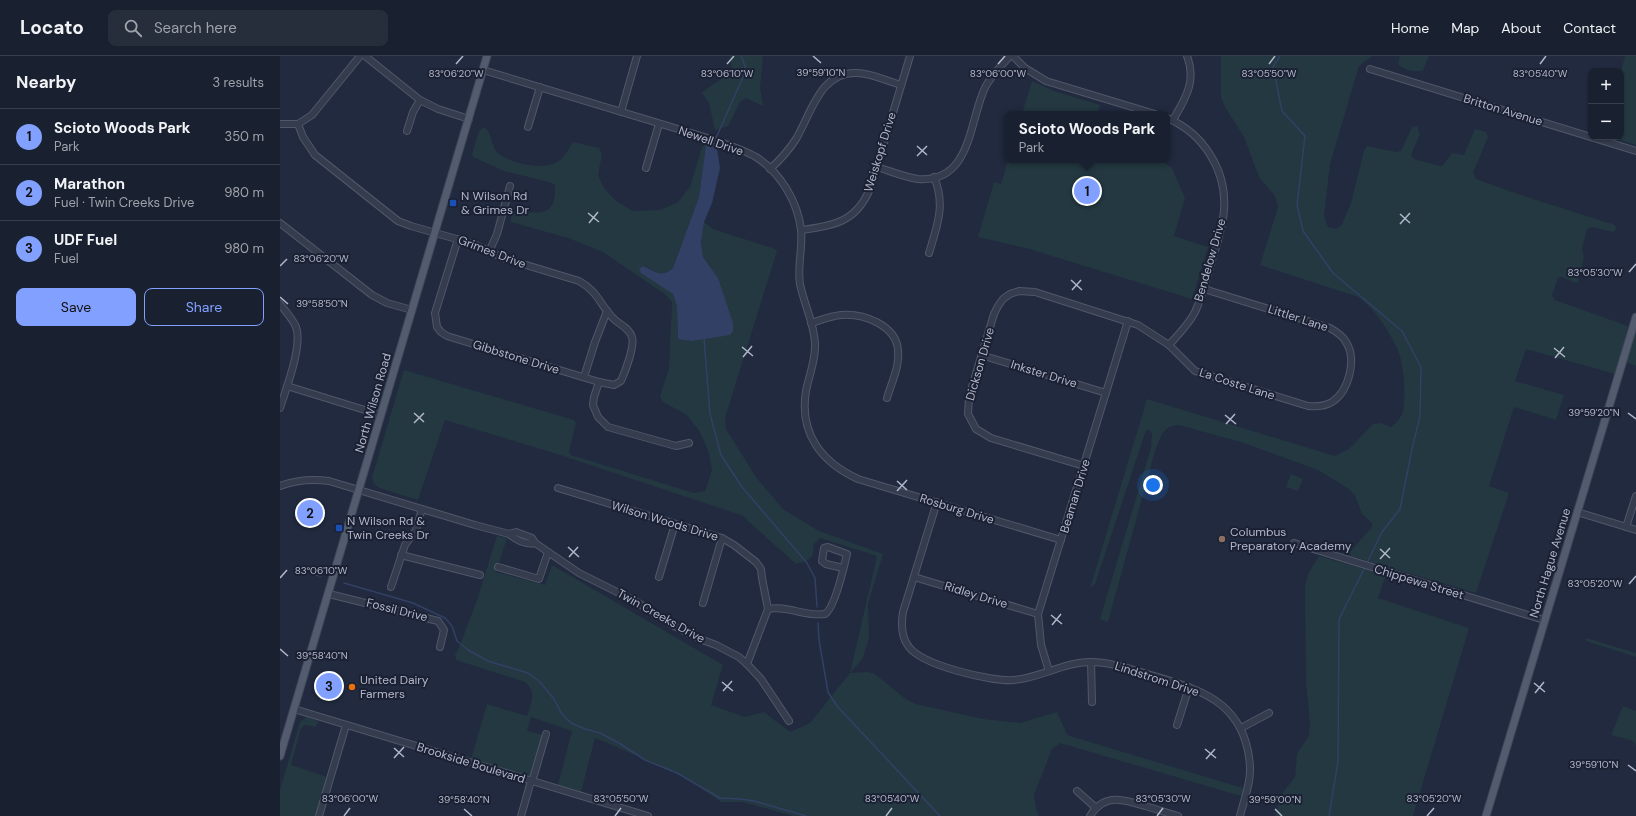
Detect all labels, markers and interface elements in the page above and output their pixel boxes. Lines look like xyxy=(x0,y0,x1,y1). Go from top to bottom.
search box xyxy=(108,10,388,46)
text: Locato xyxy=(20,15,84,40)
icon: search xyxy=(122,17,144,39)
text: Search here xyxy=(154,18,237,38)
text: Home xyxy=(1391,19,1429,37)
text: Map xyxy=(1451,19,1479,37)
text: About xyxy=(1501,19,1541,37)
text: Contact xyxy=(1563,19,1616,37)
text: 39°59'10"N xyxy=(797,66,845,79)
text: 83°06'20"W xyxy=(428,67,484,80)
text: 83°06'10"W xyxy=(701,67,754,80)
text: 83°06'00"W xyxy=(970,67,1027,80)
text: 83°05'50"W xyxy=(1241,67,1297,80)
text: 83°05'40"W xyxy=(1513,67,1568,80)
map controls xyxy=(1588,68,1624,140)
button: + xyxy=(1588,68,1624,104)
text: Nearby xyxy=(16,71,76,93)
text: 3 results xyxy=(212,74,264,91)
street label: Britton Avenue xyxy=(1462,90,1545,130)
button: − xyxy=(1588,104,1624,140)
street label: Weiskopf Drive xyxy=(860,110,900,194)
popup xyxy=(1004,111,1170,163)
text: Scioto Woods Park xyxy=(54,118,191,138)
text: Scioto Woods Park xyxy=(1019,119,1155,139)
street label: Newell Drive xyxy=(676,122,746,160)
text: 1 xyxy=(27,128,31,145)
text: 350 m xyxy=(224,128,264,145)
text: Park xyxy=(54,138,80,155)
text: Park xyxy=(1019,139,1044,156)
text: Marathon xyxy=(54,174,125,194)
pin: 1 xyxy=(1074,176,1100,206)
text: 2 xyxy=(25,184,33,201)
text: 980 m xyxy=(224,184,264,201)
place label: N Wilson Rd & Grimes Dr xyxy=(461,188,529,218)
text: Fuel · Twin Creeks Drive xyxy=(54,194,194,211)
marker: N Wilson Rd & Grimes Dr xyxy=(448,198,458,208)
street label: Bendelow Drive xyxy=(1191,216,1230,303)
text: UDF Fuel xyxy=(54,230,117,250)
street label: Grimes Drive xyxy=(456,232,528,272)
text: 3 xyxy=(25,240,33,257)
text: 980 m xyxy=(224,240,264,257)
text: Fuel xyxy=(54,250,79,267)
text: 83°06'20"W xyxy=(293,252,349,265)
text: 83°05'30"W xyxy=(1567,266,1623,279)
button: Save xyxy=(16,288,136,326)
button: Share xyxy=(144,288,264,326)
text: 39°58'50"N xyxy=(296,297,348,310)
street label: Littler Lane xyxy=(1266,301,1330,335)
street label: Dickson Drive xyxy=(962,325,998,402)
street label: Gibbstone Drive xyxy=(471,336,561,378)
street label: North Wilson Road xyxy=(351,351,395,455)
street label: Inkster Drive xyxy=(1009,356,1079,392)
street label: La Coste Lane xyxy=(1197,364,1277,404)
text: 39°59'20"N xyxy=(1568,406,1620,419)
street label: Beaman Drive xyxy=(1056,457,1094,535)
your location xyxy=(1143,475,1163,495)
street label: Rosburg Drive xyxy=(918,490,996,528)
street label: Wilson Woods Drive xyxy=(610,497,720,545)
pin: 2 xyxy=(297,498,323,528)
street label: North Hague Avenue xyxy=(1526,506,1574,620)
place label: N Wilson Rd & Twin Creeks Dr xyxy=(347,513,430,543)
marker: N Wilson Rd & Twin Creeks Dr xyxy=(334,523,344,533)
place label: Columbus Preparatory Academy xyxy=(1230,524,1352,554)
marker: Columbus Preparatory Academy xyxy=(1217,534,1227,544)
street label: Chippewa Street xyxy=(1372,561,1466,603)
text: 83°06'10"W xyxy=(295,564,348,577)
text: 83°05'20"W xyxy=(1568,577,1623,590)
street label: Ridley Drive xyxy=(943,578,1010,612)
street label: Twin Creeks Drive xyxy=(614,585,708,647)
street label: Fossil Drive xyxy=(365,595,429,625)
text: 39°58'40"N xyxy=(296,649,348,662)
street label: Lindstrom Drive xyxy=(1113,658,1201,700)
pin: 3 xyxy=(316,671,342,701)
place label: United Dairy Farmers xyxy=(360,672,429,702)
marker: United Dairy Farmers xyxy=(347,682,357,692)
street label: Brookside Boulevard xyxy=(415,739,527,787)
text: 39°59'10"N xyxy=(1570,758,1618,771)
text: 83°06'00"W xyxy=(322,792,379,805)
text: 83°05'50"W xyxy=(593,792,649,805)
text: 83°05'40"W xyxy=(865,792,920,805)
text: 83°05'30"W xyxy=(1135,792,1191,805)
text: 83°05'20"W xyxy=(1407,792,1462,805)
text: 39°58'40"N xyxy=(438,793,490,806)
text: 39°59'00"N xyxy=(1249,793,1301,806)

